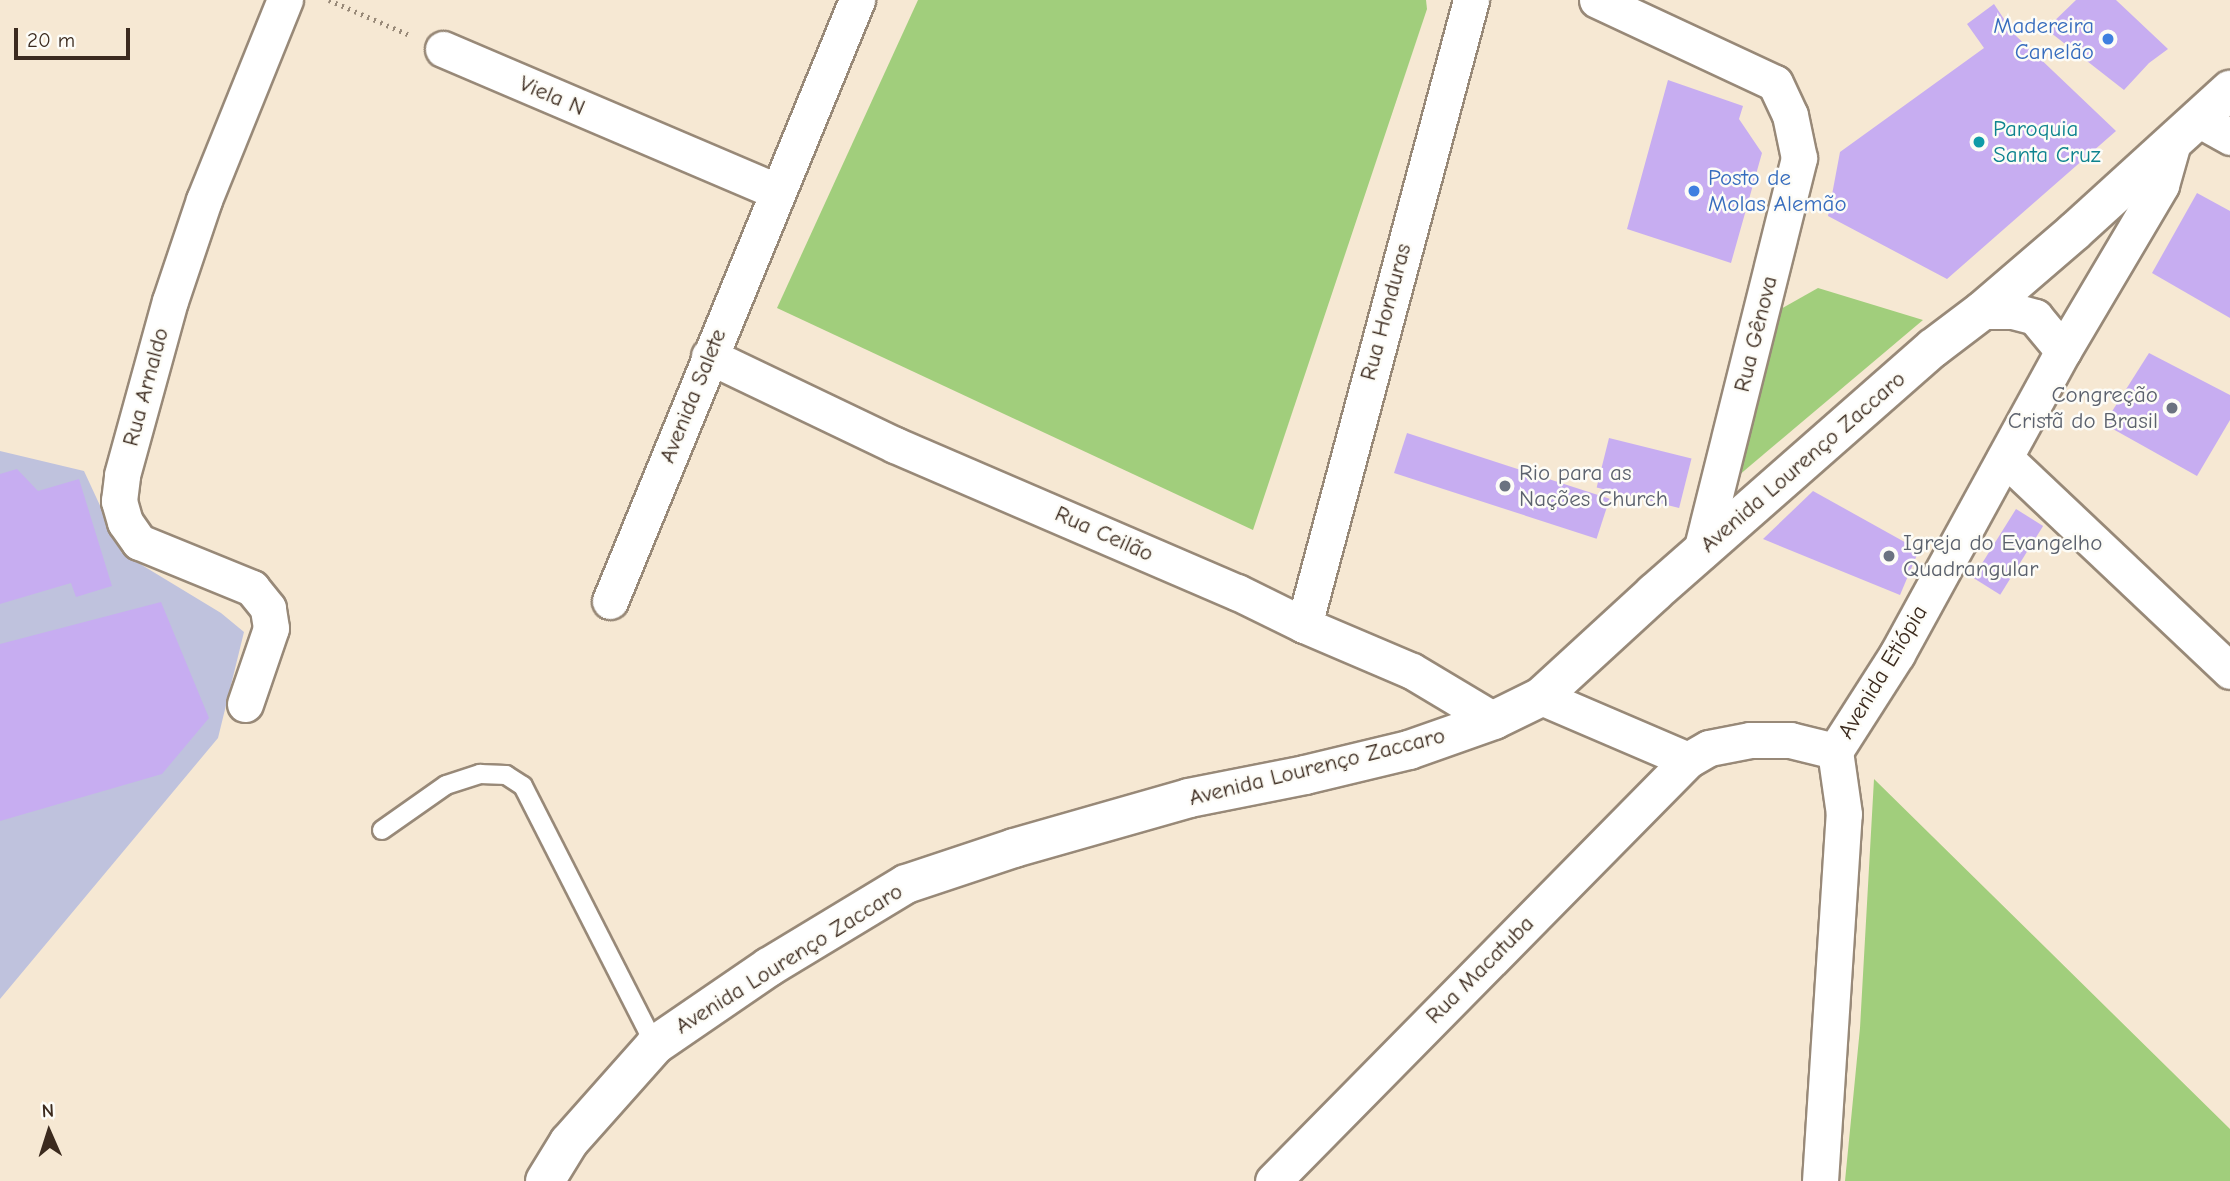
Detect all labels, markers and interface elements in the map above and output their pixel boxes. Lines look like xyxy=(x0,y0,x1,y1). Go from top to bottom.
place label: Madereira Canelão xyxy=(1993,12,2094,66)
scale bar xyxy=(18,14,133,58)
text: 20 m xyxy=(27,28,75,52)
marker: Madereira Canelão xyxy=(2100,31,2116,47)
street label: Viela N xyxy=(515,70,589,122)
place label: Paroquia Santa Cruz xyxy=(1993,115,2101,169)
marker: Paroquia Santa Cruz xyxy=(1971,134,1987,150)
place label: Posto de Molas Alemão xyxy=(1708,164,1847,218)
marker: Posto de Molas Alemão xyxy=(1686,183,1702,199)
street label: Rua Honduras xyxy=(1354,241,1418,383)
street label: Rua Gênova xyxy=(1728,273,1784,395)
street label: Rua Arnaldo xyxy=(117,325,175,449)
street label: Avenida Salete xyxy=(654,325,732,467)
street label: Avenida Lourenço Zaccaro xyxy=(1695,365,1911,559)
place label: Congreção Cristã do Brasil xyxy=(2008,381,2158,435)
marker: Congreção Cristã do Brasil xyxy=(2164,400,2180,416)
place label: Rio para as Nações Church xyxy=(1519,459,1668,513)
marker: Rio para as Nações Church xyxy=(1497,478,1513,494)
street label: Rua Ceilão xyxy=(1050,500,1158,568)
place label: Igreja do Evangelho Quadrangular xyxy=(1903,529,2102,583)
marker: Igreja do Evangelho Quadrangular xyxy=(1881,548,1897,564)
street label: Avenida Etiópia xyxy=(1832,600,1934,744)
street label: Avenida Lourenço Zaccaro xyxy=(1186,722,1448,812)
street label: Avenida Lourenço Zaccaro xyxy=(670,878,908,1040)
street label: Rua Macatuba xyxy=(1420,910,1540,1030)
north arrow xyxy=(14,1097,84,1167)
text: N xyxy=(41,1100,55,1122)

